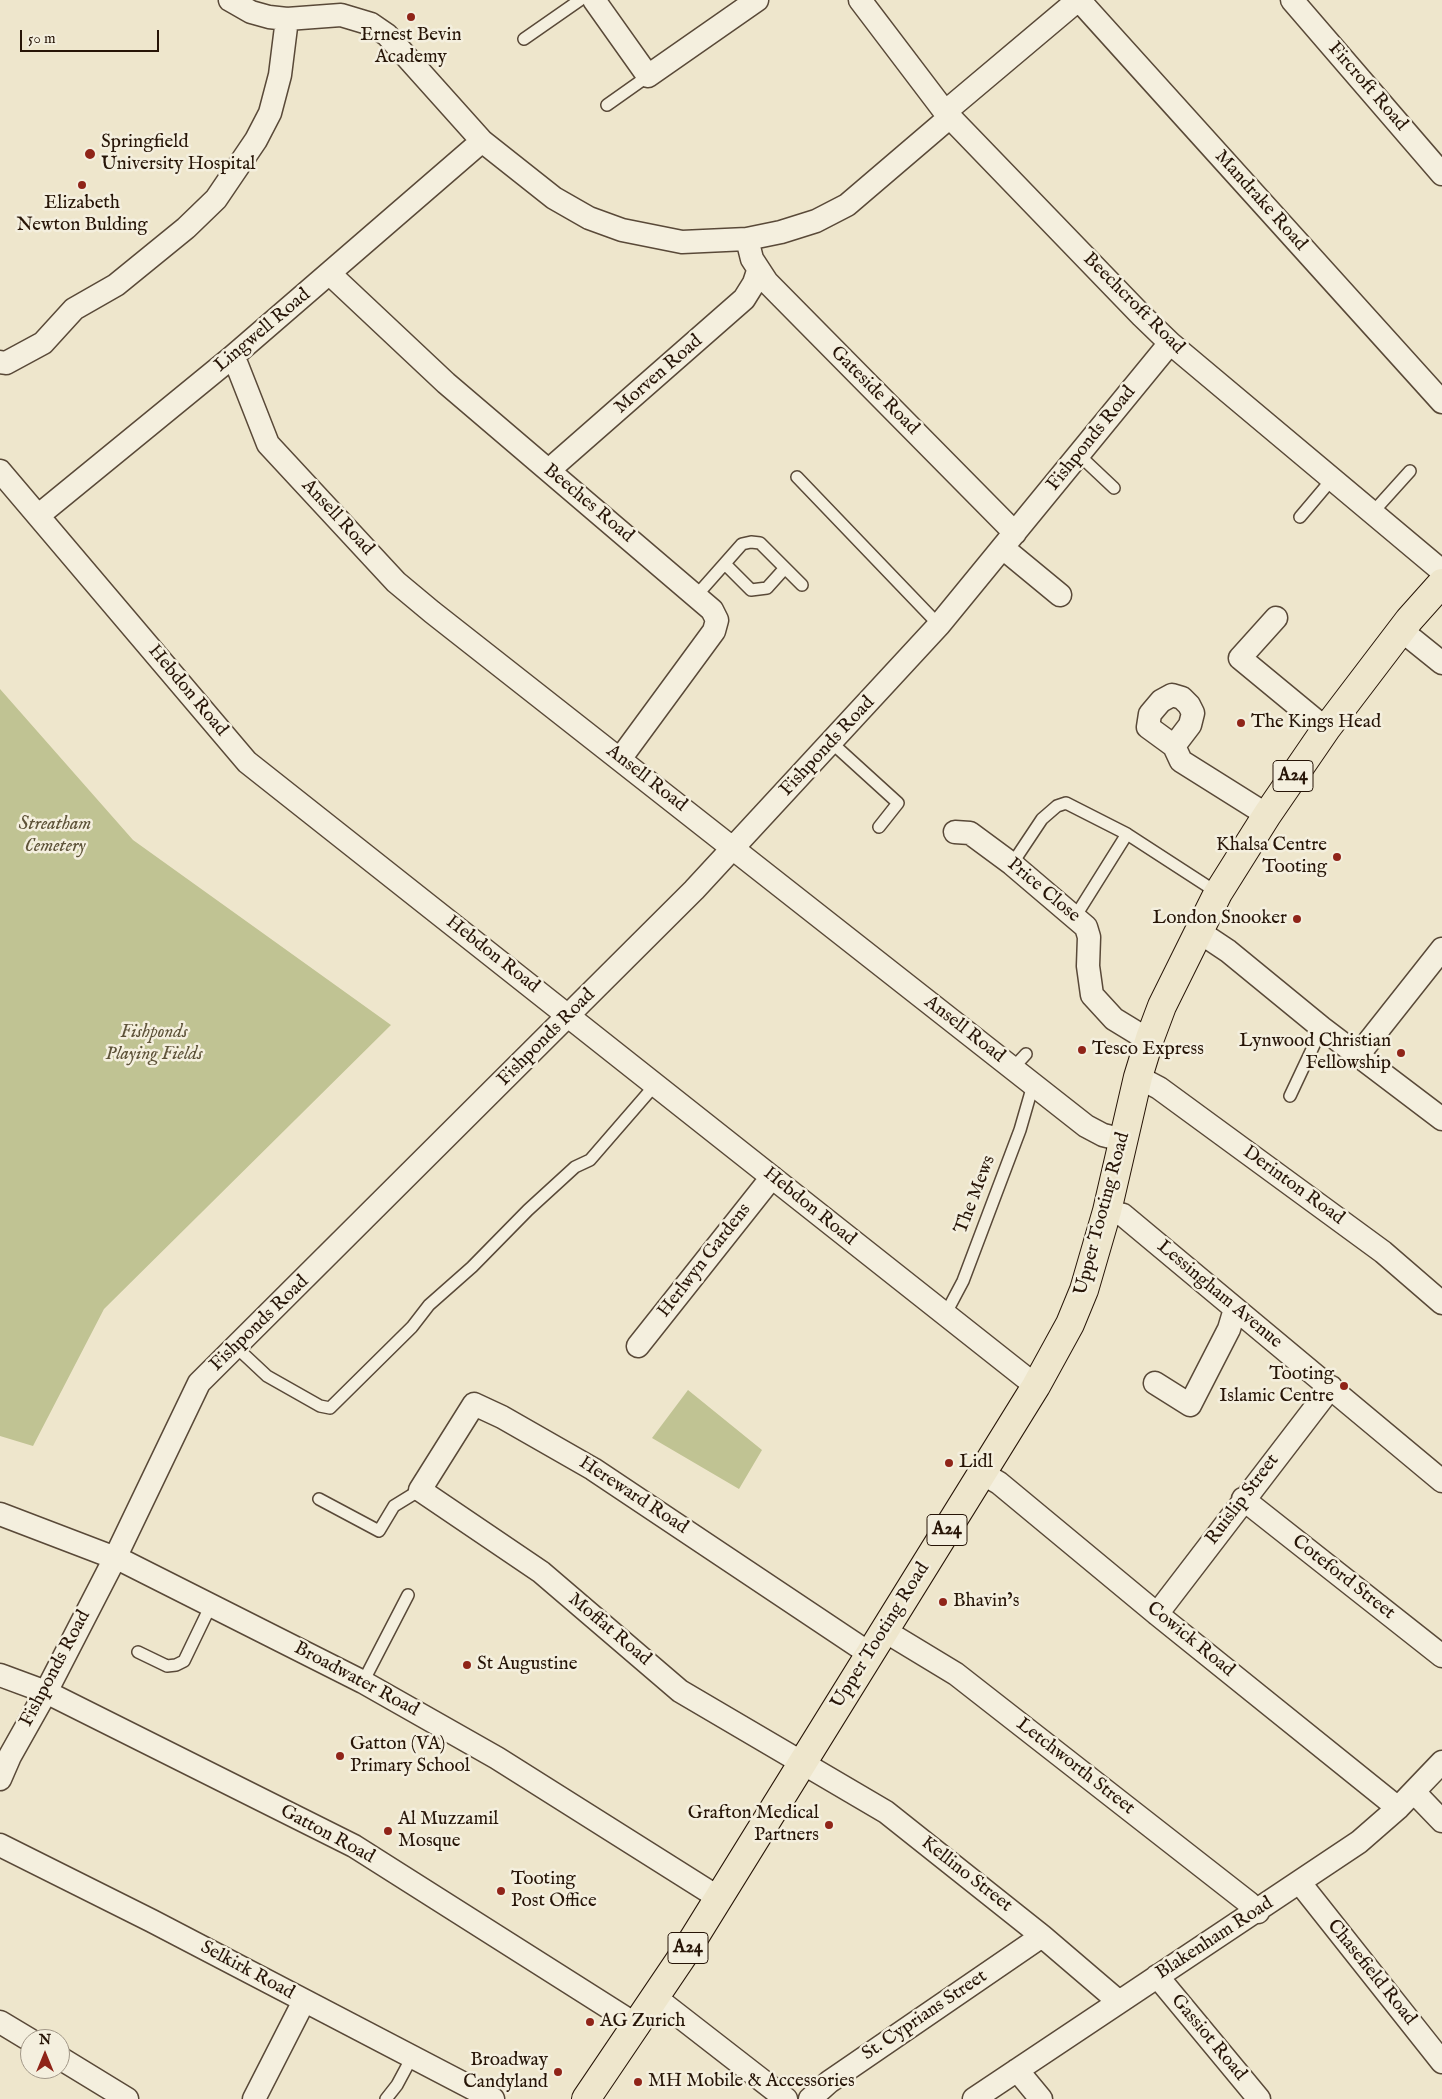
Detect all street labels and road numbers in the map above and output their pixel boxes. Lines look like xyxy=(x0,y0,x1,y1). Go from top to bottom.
street label: Fircroft Road xyxy=(1322,38,1412,136)
street label: Mandrake Road xyxy=(1209,146,1311,256)
street label: Beechcroft Road xyxy=(1078,249,1188,359)
street label: Lingwell Road xyxy=(211,284,315,378)
street label: Morven Road xyxy=(610,331,708,419)
street label: Gateside Road xyxy=(825,342,923,440)
street label: Fishponds Road xyxy=(1043,382,1141,496)
street label: Beeches Road xyxy=(538,460,638,548)
street label: Ansell Road xyxy=(296,475,378,561)
street label: Hebdon Road xyxy=(142,641,232,741)
street label: Fishponds Road xyxy=(776,692,880,802)
street label: Ansell Road xyxy=(601,741,691,817)
road number: A24 xyxy=(1273,760,1313,791)
street label: Price Close xyxy=(1002,854,1084,928)
street label: Hebdon Road xyxy=(441,911,543,999)
street label: Fishponds Road xyxy=(494,985,600,1091)
street label: Ansell Road xyxy=(919,992,1009,1068)
street label: Upper Tooting Road xyxy=(1070,1130,1136,1298)
street label: Derinton Road xyxy=(1238,1142,1348,1230)
street label: The Mews xyxy=(951,1152,1001,1238)
street label: Hebdon Road xyxy=(758,1163,860,1251)
street label: Herlwyn Gardens xyxy=(653,1199,757,1323)
street label: Lessingham Avenue xyxy=(1152,1236,1286,1354)
street label: Fishponds Road xyxy=(206,1271,314,1377)
street label: Ruislip Street xyxy=(1201,1450,1285,1550)
street label: Hereward Road xyxy=(574,1452,692,1540)
road number: A24 xyxy=(927,1514,967,1546)
street label: Coteford Street xyxy=(1287,1531,1399,1625)
street label: Upper Tooting Road xyxy=(827,1559,935,1713)
street label: Moffat Road xyxy=(563,1589,655,1671)
street label: Cowick Road xyxy=(1141,1598,1239,1682)
street label: Fishponds Road xyxy=(16,1607,96,1731)
street label: Broadwater Road xyxy=(290,1638,422,1722)
street label: Letchworth Street xyxy=(1011,1714,1139,1820)
street label: Gatton Road xyxy=(276,1801,378,1869)
street label: Kellino Street xyxy=(916,1832,1016,1918)
street label: Blakenham Road xyxy=(1152,1893,1278,1985)
street label: Chasefield Road xyxy=(1321,1916,1421,2030)
road number: A24 xyxy=(668,1932,708,1964)
street label: Selkirk Road xyxy=(196,1937,298,2005)
street label: St. Cyprians Street xyxy=(858,1966,992,2066)
street label: Gassiot Road xyxy=(1165,1990,1251,2086)

